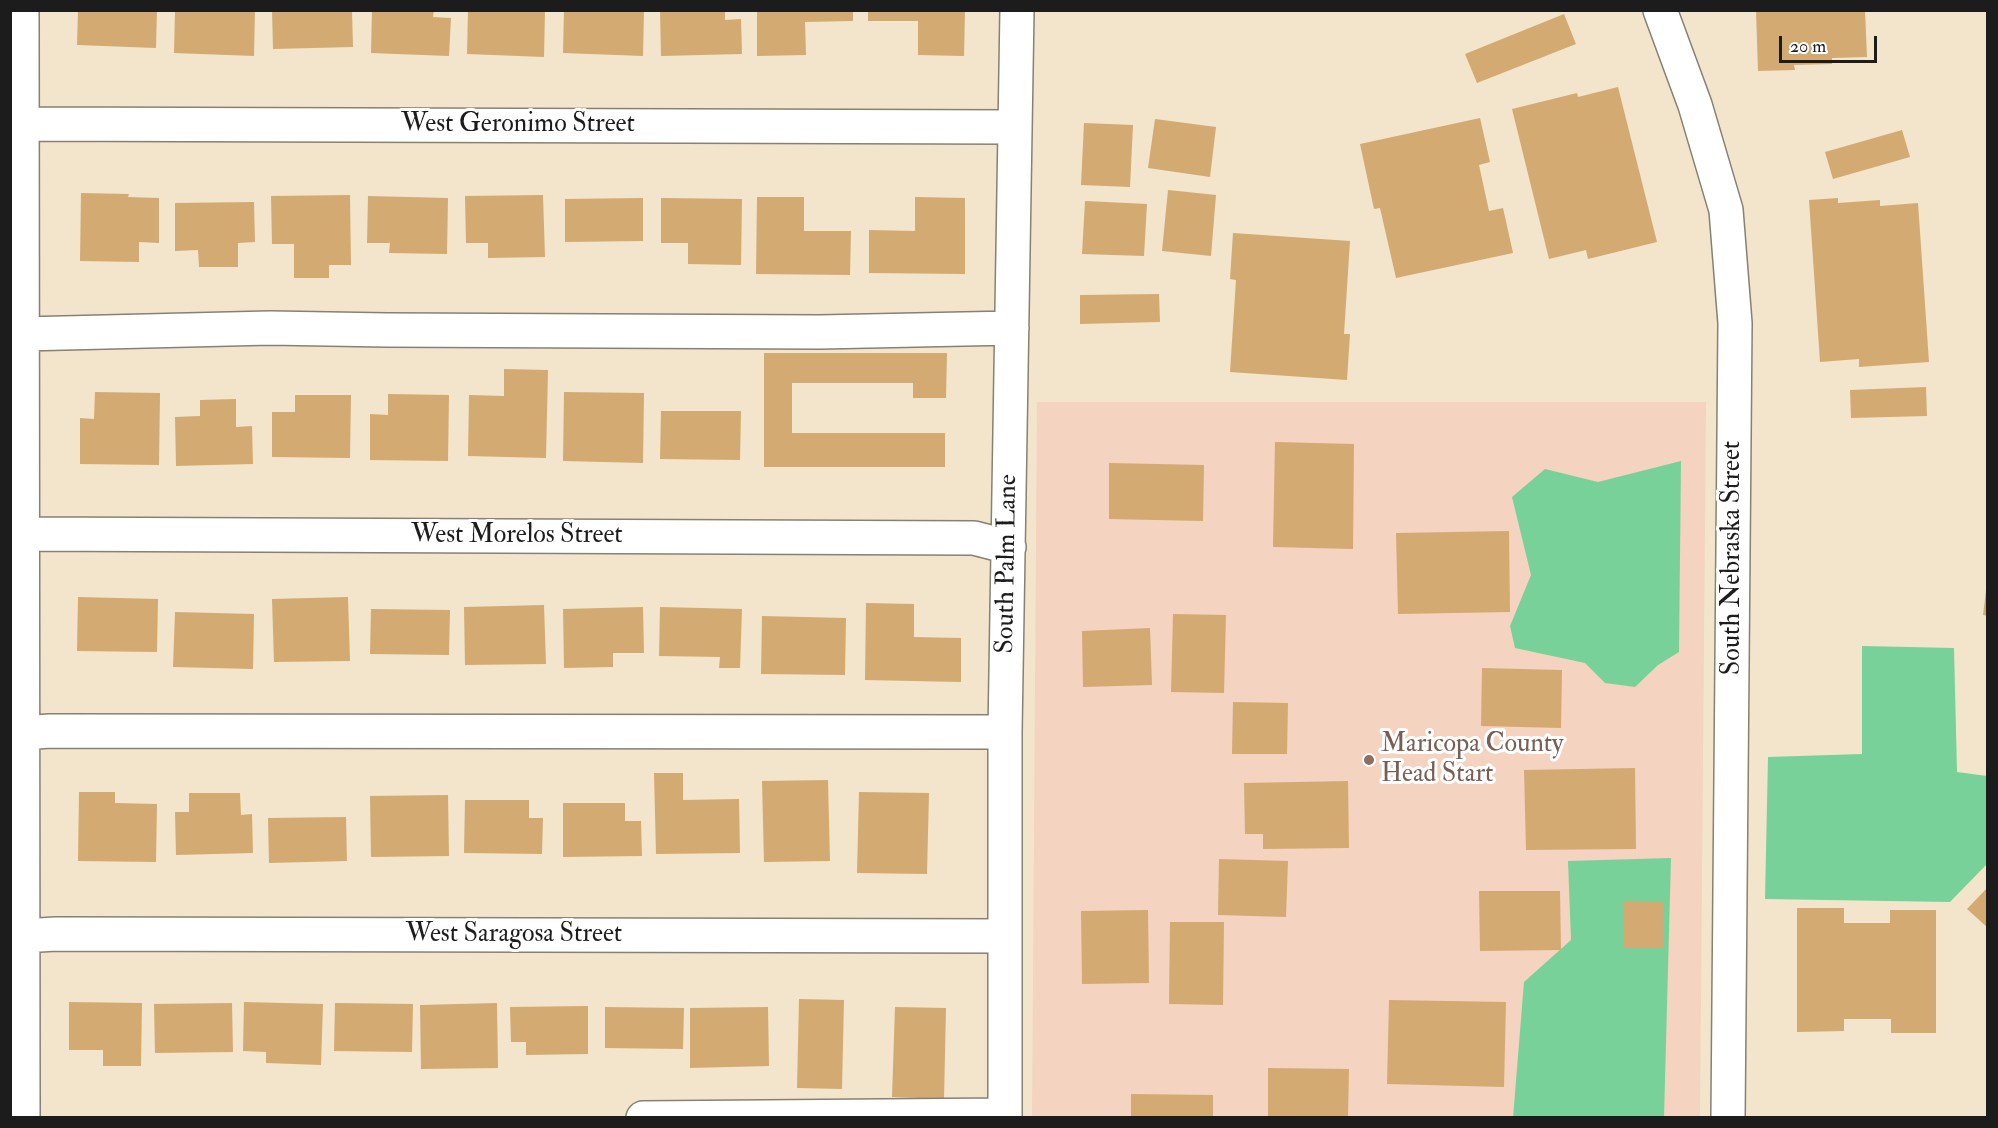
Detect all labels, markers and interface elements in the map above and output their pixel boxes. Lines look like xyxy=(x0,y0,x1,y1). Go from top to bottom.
scale bar xyxy=(1782,24,1880,62)
text: 20 m xyxy=(1790,35,1826,58)
street label: West Geronimo Street xyxy=(401,109,635,141)
street label: South Nebraska Street xyxy=(1717,441,1749,675)
street label: South Palm Lane xyxy=(991,474,1025,654)
street label: West Morelos Street xyxy=(411,520,623,552)
place label: Maricopa County Head Start xyxy=(1381,729,1564,790)
marker: Maricopa County Head Start xyxy=(1362,753,1376,767)
street label: West Saragosa Street xyxy=(406,919,622,951)

